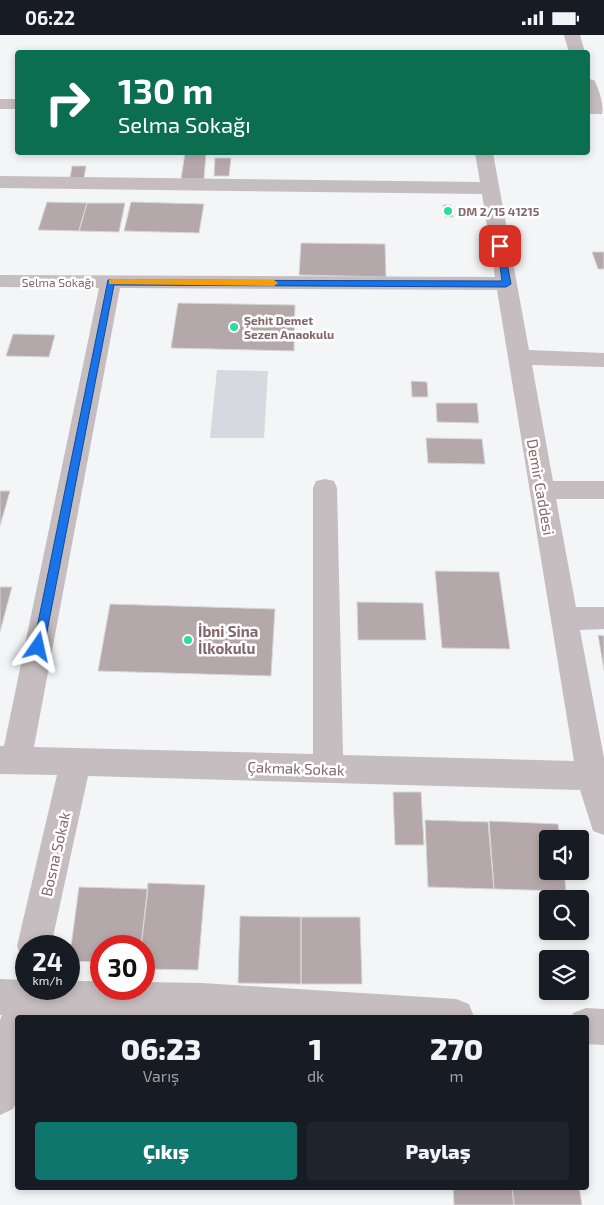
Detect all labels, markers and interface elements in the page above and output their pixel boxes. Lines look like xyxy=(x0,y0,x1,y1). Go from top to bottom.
text: 06:22 xyxy=(25,6,75,29)
text: 130 m xyxy=(118,69,213,111)
icon: right xyxy=(35,70,100,135)
text: Selma Sokağı xyxy=(118,111,251,137)
place label: DM 2/15 41215 xyxy=(458,204,540,218)
marker: DM 2/15 41215 xyxy=(442,205,454,217)
pin xyxy=(479,225,521,267)
icon: arrive xyxy=(486,232,514,260)
street label: Selma Sokağı xyxy=(22,275,94,289)
place label: Şehit Demet Sezen Anaokulu xyxy=(244,313,334,341)
marker: Şehit Demet Sezen Anaokulu xyxy=(228,321,240,333)
street label: Demir Caddesi xyxy=(524,438,558,536)
position arrow xyxy=(11,620,63,672)
place label: İbni Sina İlkokulu xyxy=(198,622,258,657)
marker: İbni Sina İlkokulu xyxy=(182,634,194,646)
street label: Çakmak Sokak xyxy=(247,757,345,780)
street label: Bosna Sokak xyxy=(37,810,74,898)
map controls xyxy=(539,830,589,1000)
button: sound xyxy=(539,830,589,880)
button: search xyxy=(539,890,589,940)
speed limit sign: 30 xyxy=(90,935,155,1000)
text: 24 xyxy=(32,946,63,976)
button: layers xyxy=(539,950,589,1000)
text: km/h xyxy=(33,973,62,987)
text: 06:23 xyxy=(121,1030,201,1066)
text: 1 xyxy=(309,1030,322,1066)
text: 270 xyxy=(430,1030,483,1066)
text: Varış xyxy=(143,1066,179,1085)
text: dk xyxy=(307,1066,324,1085)
text: m xyxy=(450,1066,464,1085)
button: Çıkış xyxy=(35,1122,297,1180)
button: Paylaş xyxy=(307,1122,569,1180)

